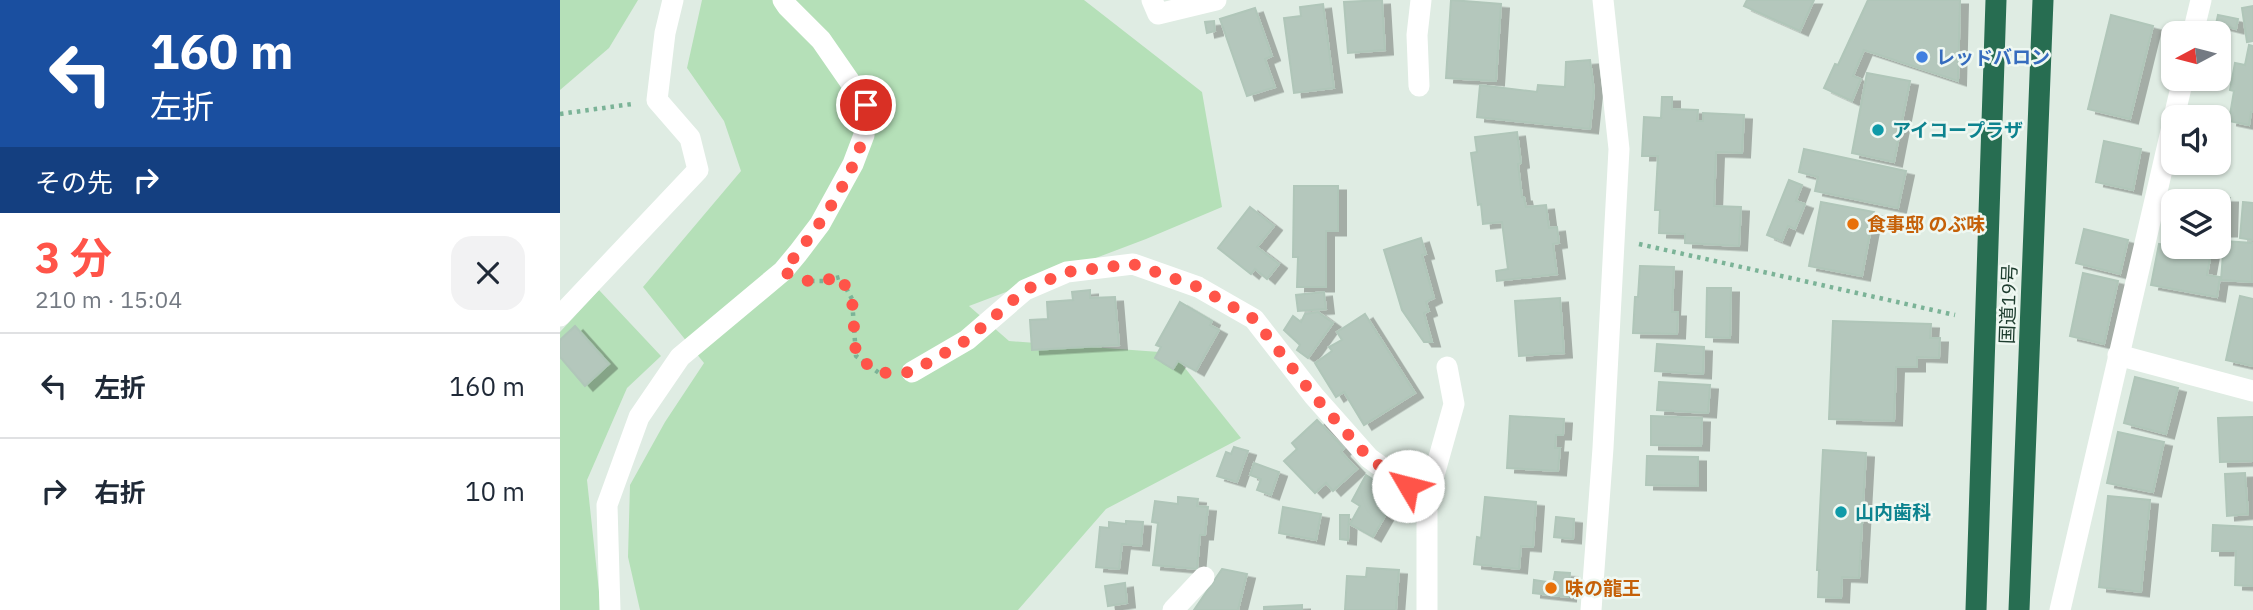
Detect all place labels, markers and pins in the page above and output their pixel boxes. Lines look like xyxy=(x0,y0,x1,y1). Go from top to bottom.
place label: レッドバロン xyxy=(1936,45,2050,69)
marker: レッドバロン xyxy=(1914,49,1930,65)
pin xyxy=(836,75,896,135)
place label: アイコープラザ xyxy=(1892,118,2023,142)
marker: アイコープラザ xyxy=(1870,122,1886,138)
place label: 食事邸 のぶ味 xyxy=(1867,212,1985,236)
marker: 食事邸 のぶ味 xyxy=(1845,216,1861,232)
place label: 山内歯科 xyxy=(1855,500,1931,524)
marker: 山内歯科 xyxy=(1833,504,1849,520)
place label: 味の龍王 xyxy=(1565,576,1641,600)
marker: 味の龍王 xyxy=(1543,580,1559,596)

